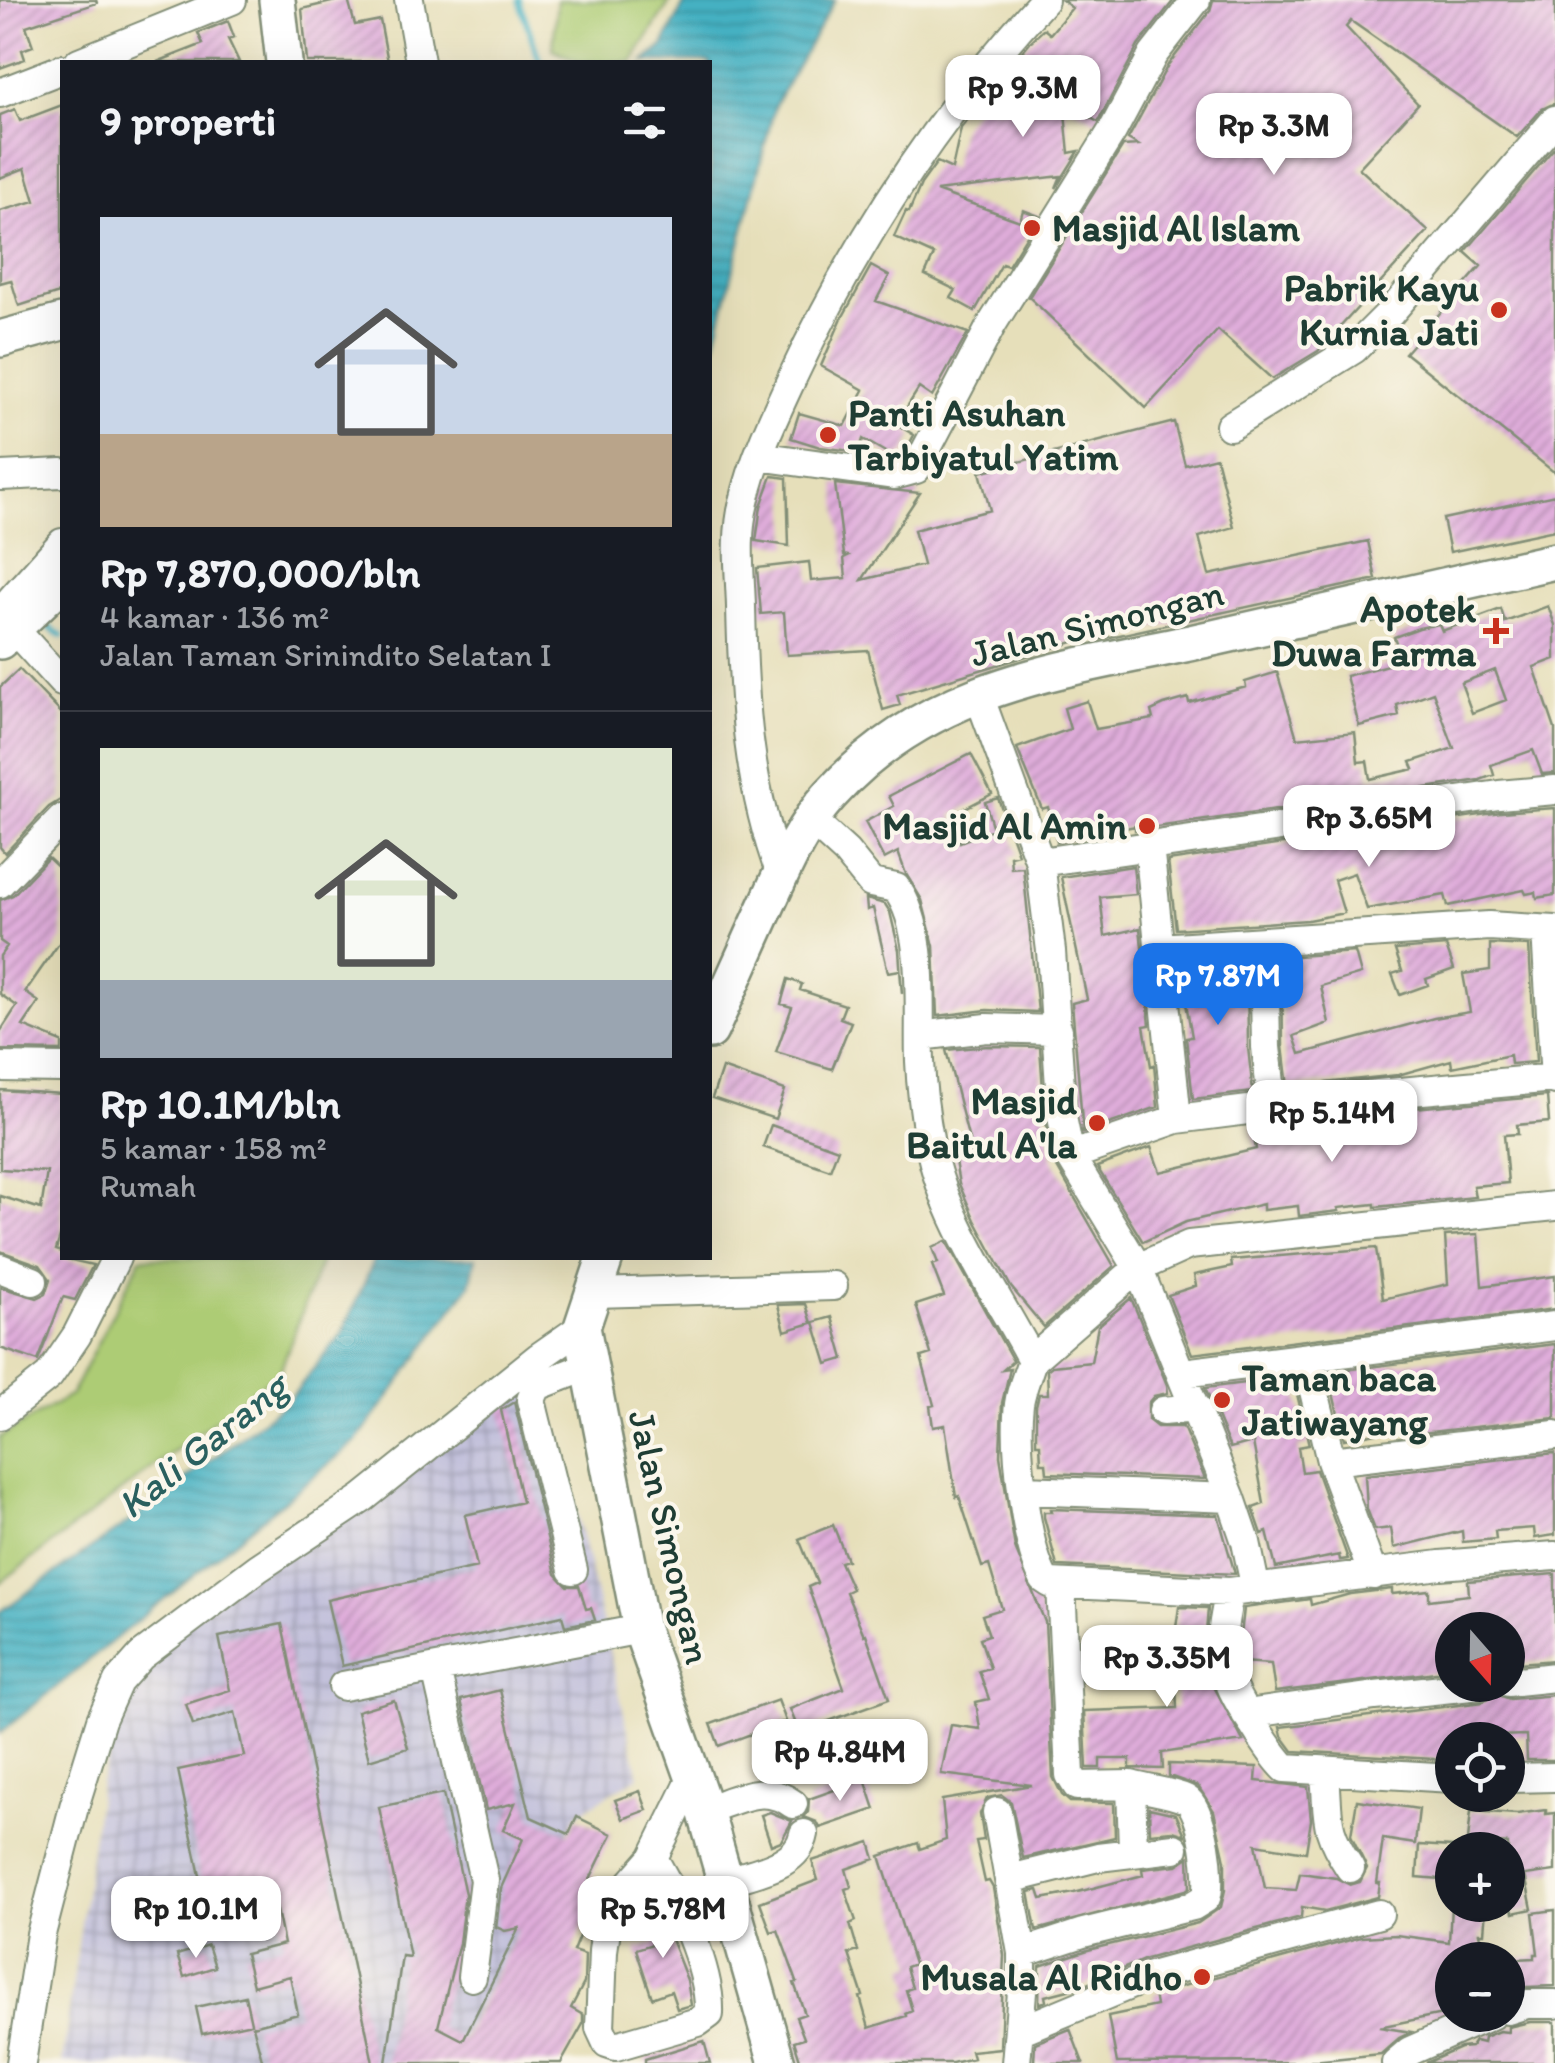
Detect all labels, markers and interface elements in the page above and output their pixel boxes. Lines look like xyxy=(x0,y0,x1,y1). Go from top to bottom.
pin: Rp 9.3M xyxy=(931,55,1115,140)
text: Rp 9.3M xyxy=(967,68,1079,106)
icon: filters xyxy=(617,93,672,148)
pin: Rp 3.3M xyxy=(1182,93,1366,178)
text: 9 properti xyxy=(100,95,276,146)
text: Rp 3.3M xyxy=(1218,106,1330,144)
place label: Masjid Al Islam xyxy=(1052,205,1300,251)
marker: Masjid Al Islam xyxy=(1021,217,1043,239)
place label: Pabrik Kayu Kurnia Jati xyxy=(1284,265,1479,355)
icon: home xyxy=(296,282,476,462)
marker: Pabrik Kayu Kurnia Jati xyxy=(1488,299,1510,321)
place label: Panti Asuhan Tarbiyatul Yatim xyxy=(847,390,1118,480)
marker: Panti Asuhan Tarbiyatul Yatim xyxy=(817,424,839,446)
text: Rp 7,870,000/bln xyxy=(100,547,420,598)
street label: Jalan Simongan xyxy=(966,569,1228,677)
place label: Apotek Duwa Farma xyxy=(1271,586,1476,676)
text: 4 kamar · 136 m² xyxy=(100,598,329,636)
marker: Apotek Duwa Farma xyxy=(1485,620,1507,642)
text: Jalan Taman Srinindito Selatan I xyxy=(100,636,552,674)
pin: Rp 3.65M xyxy=(1266,785,1472,870)
text: Rp 3.65M xyxy=(1305,798,1433,836)
place label: Masjid Al Amin xyxy=(882,803,1127,849)
icon: home xyxy=(296,813,476,993)
marker: Masjid Al Amin xyxy=(1136,815,1158,837)
pin: Rp 7.87M xyxy=(1115,943,1321,1028)
text: Rp 7.87M xyxy=(1155,956,1281,994)
text: Rp 10.1M/bln xyxy=(100,1078,340,1129)
place label: Masjid Baitul A'la xyxy=(906,1078,1077,1168)
pin: Rp 5.14M xyxy=(1229,1080,1435,1165)
text: Rp 5.14M xyxy=(1268,1093,1396,1131)
marker: Masjid Baitul A'la xyxy=(1086,1112,1108,1134)
text: 5 kamar · 158 m² xyxy=(100,1129,327,1167)
text: Rumah xyxy=(100,1167,196,1205)
place label: Taman baca Jatiwayang xyxy=(1241,1355,1436,1445)
water label: Kali Garang xyxy=(107,1359,300,1528)
marker: Taman baca Jatiwayang xyxy=(1211,1389,1233,1411)
street label: Jalan Simongan xyxy=(618,1406,722,1668)
north arrow xyxy=(1435,1612,1525,1702)
map controls xyxy=(1435,1612,1525,2032)
pin: Rp 3.35M xyxy=(1064,1625,1270,1710)
text: Rp 3.35M xyxy=(1103,1638,1231,1676)
pin: Rp 4.84M xyxy=(737,1719,943,1804)
button: locate xyxy=(1435,1722,1525,1812)
text: Rp 4.84M xyxy=(774,1732,906,1770)
button: + xyxy=(1435,1832,1525,1922)
pin: Rp 10.1M xyxy=(93,1876,299,1961)
pin: Rp 5.78M xyxy=(560,1876,766,1961)
text: Rp 10.1M xyxy=(133,1889,259,1927)
text: Rp 5.78M xyxy=(600,1889,726,1927)
button: − xyxy=(1435,1942,1525,2032)
place label: Musala Al Ridho xyxy=(920,1954,1182,2000)
marker: Musala Al Ridho xyxy=(1191,1966,1213,1988)

